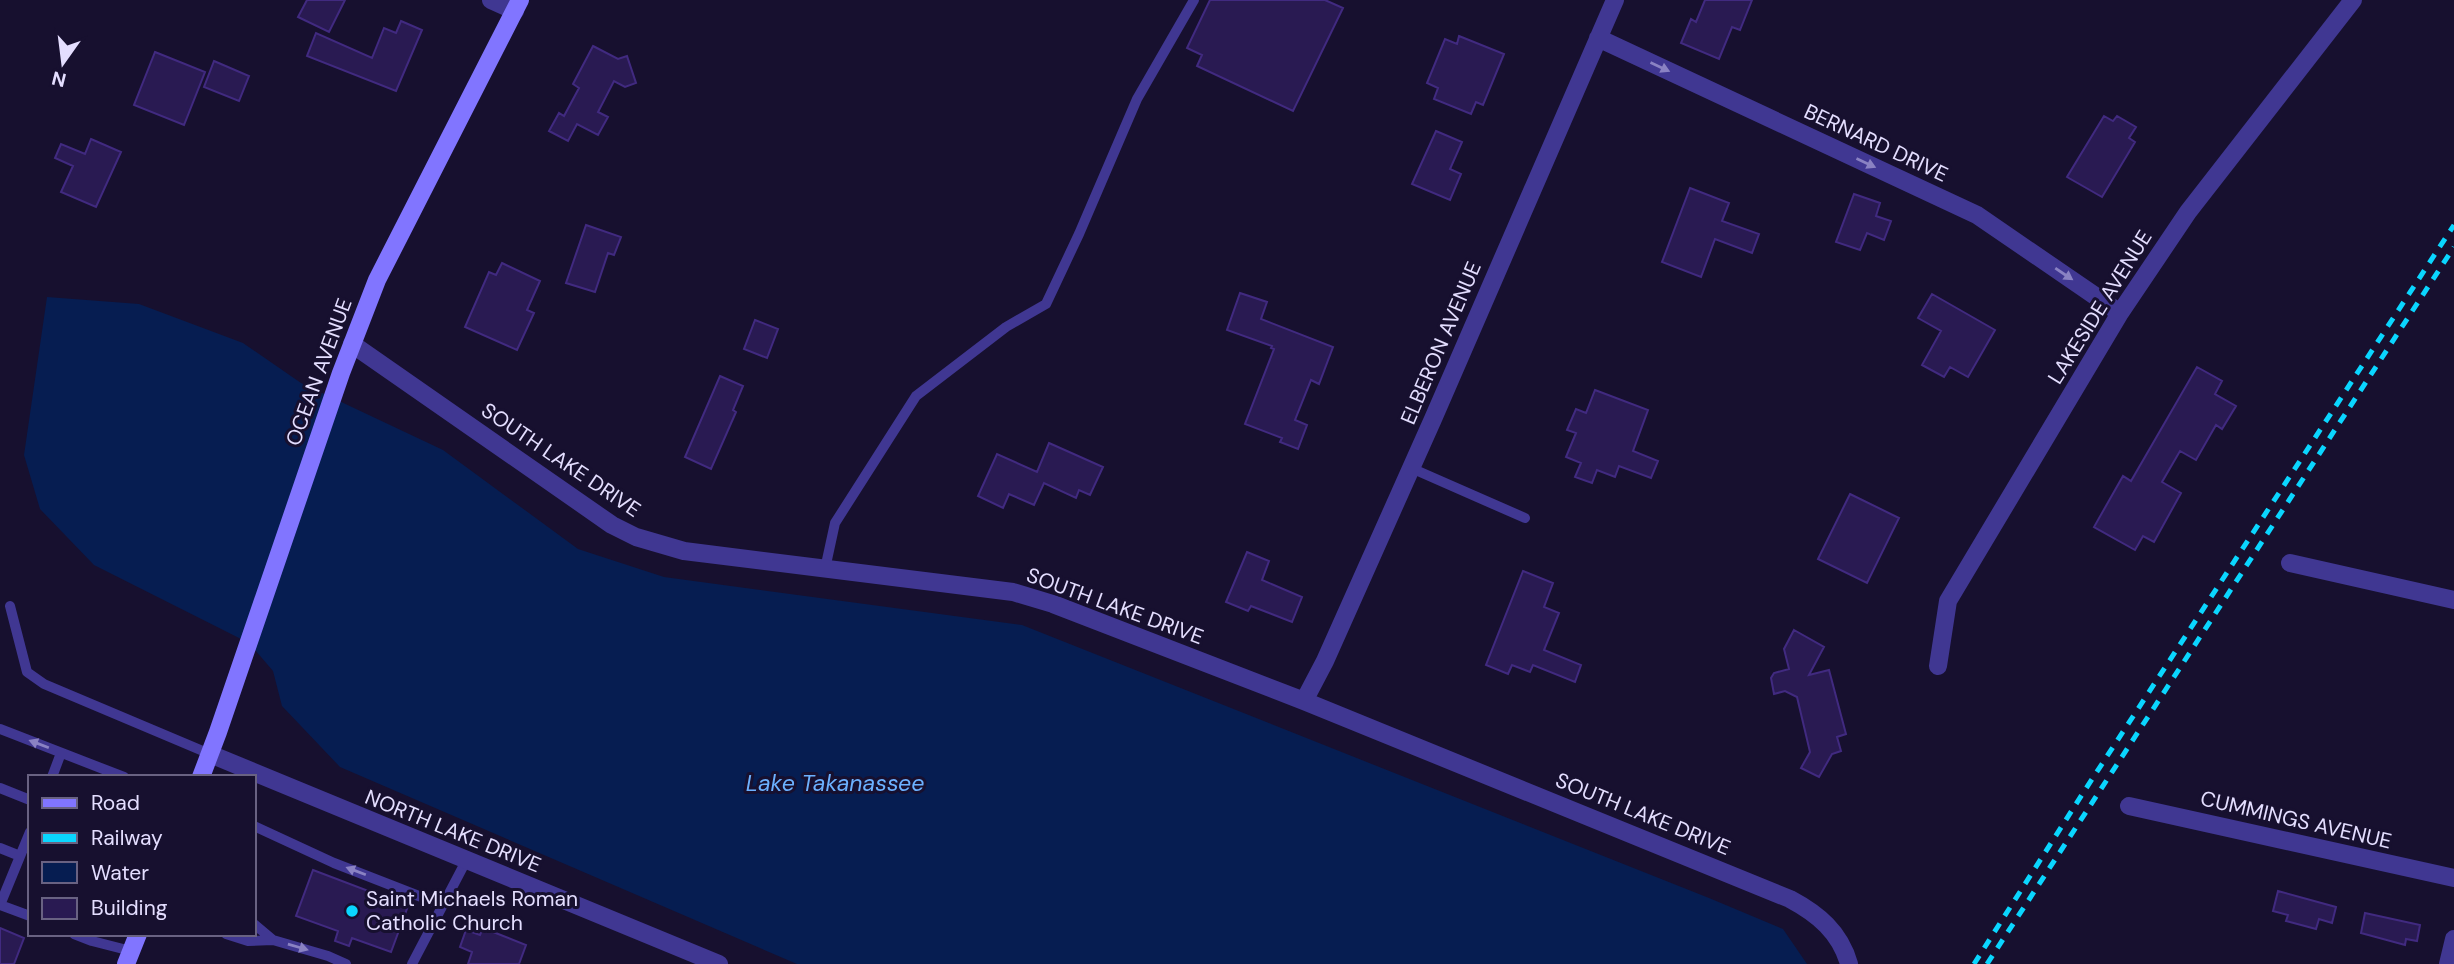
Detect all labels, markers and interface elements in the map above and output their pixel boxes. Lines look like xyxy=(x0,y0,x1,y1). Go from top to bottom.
north arrow xyxy=(28,28,98,98)
one-way arrow xyxy=(1650,61,1670,73)
text: N xyxy=(49,65,69,93)
street label: BERNARD DRIVE xyxy=(1800,97,1952,189)
one-way arrow xyxy=(1856,158,1876,169)
street label: LAKESIDE AVENUE xyxy=(2041,225,2159,389)
street label: ELBERON AVENUE xyxy=(1394,257,1488,429)
one-way arrow xyxy=(2055,267,2073,281)
street label: OCEAN AVENUE xyxy=(279,294,359,450)
street label: SOUTH LAKE DRIVE xyxy=(476,396,646,524)
street label: SOUTH LAKE DRIVE xyxy=(1023,561,1207,651)
one-way arrow xyxy=(28,739,49,750)
street label: SOUTH LAKE DRIVE xyxy=(1551,766,1735,862)
water label: Lake Takanassee xyxy=(746,768,924,798)
legend xyxy=(28,775,256,936)
street label: NORTH LAKE DRIVE xyxy=(361,783,545,879)
street label: CUMMINGS AVENUE xyxy=(2198,784,2394,856)
text: Road xyxy=(91,789,140,817)
text: Railway xyxy=(91,824,163,852)
text: Water xyxy=(91,859,149,887)
one-way arrow xyxy=(345,866,366,877)
place label: Saint Michaels Roman Catholic Church xyxy=(366,885,578,937)
text: Building xyxy=(91,894,168,922)
marker: Saint Michaels Roman Catholic Church xyxy=(344,903,360,919)
one-way arrow xyxy=(287,943,308,953)

